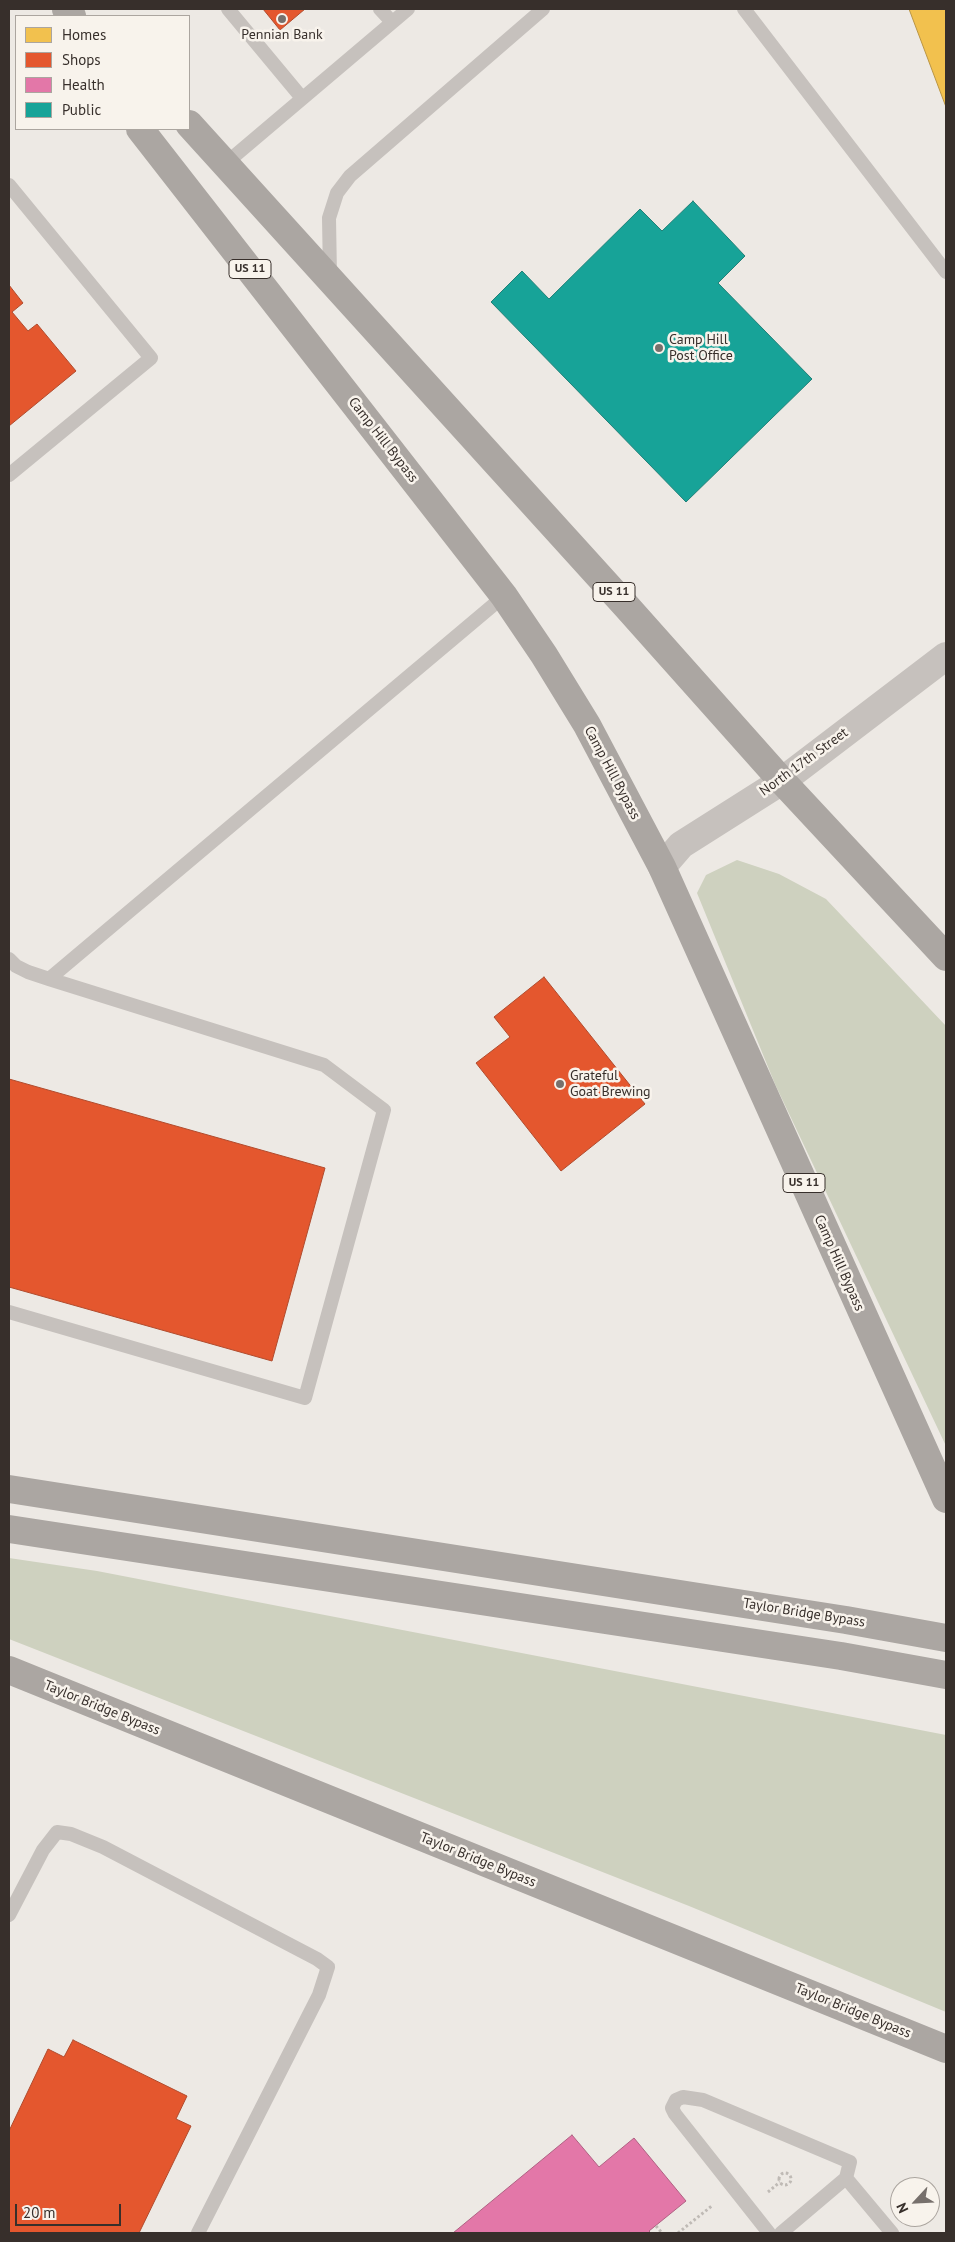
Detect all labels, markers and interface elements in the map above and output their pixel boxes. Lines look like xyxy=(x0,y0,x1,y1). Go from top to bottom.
marker: Pennian Bank xyxy=(276,13,288,25)
legend xyxy=(15,15,190,130)
text: Homes xyxy=(62,25,106,44)
place label: Pennian Bank xyxy=(241,27,323,43)
text: Shops xyxy=(62,50,101,69)
text: Health xyxy=(62,75,105,94)
text: Public xyxy=(62,100,101,119)
road number: US 11 xyxy=(229,260,271,278)
place label: Camp Hill Post Office xyxy=(669,332,733,364)
marker: Camp Hill Post Office xyxy=(653,342,665,354)
street label: Camp Hill Bypass xyxy=(345,394,421,486)
road number: US 11 xyxy=(593,582,635,602)
street label: Camp Hill Bypass xyxy=(580,723,644,823)
street label: North 17th Street xyxy=(757,724,851,800)
place label: Grateful Goat Brewing xyxy=(570,1068,651,1100)
marker: Grateful Goat Brewing xyxy=(554,1078,566,1090)
road number: US 11 xyxy=(783,1174,825,1192)
street label: Camp Hill Bypass xyxy=(810,1212,868,1314)
street label: Taylor Bridge Bypass xyxy=(742,1595,866,1631)
street label: Taylor Bridge Bypass xyxy=(42,1677,162,1739)
street label: Taylor Bridge Bypass xyxy=(418,1829,538,1891)
street label: Taylor Bridge Bypass xyxy=(793,1980,913,2042)
north arrow xyxy=(890,2177,940,2227)
scale bar xyxy=(18,2194,124,2226)
text: N xyxy=(892,2200,912,2216)
text: 20 m xyxy=(23,2203,56,2222)

